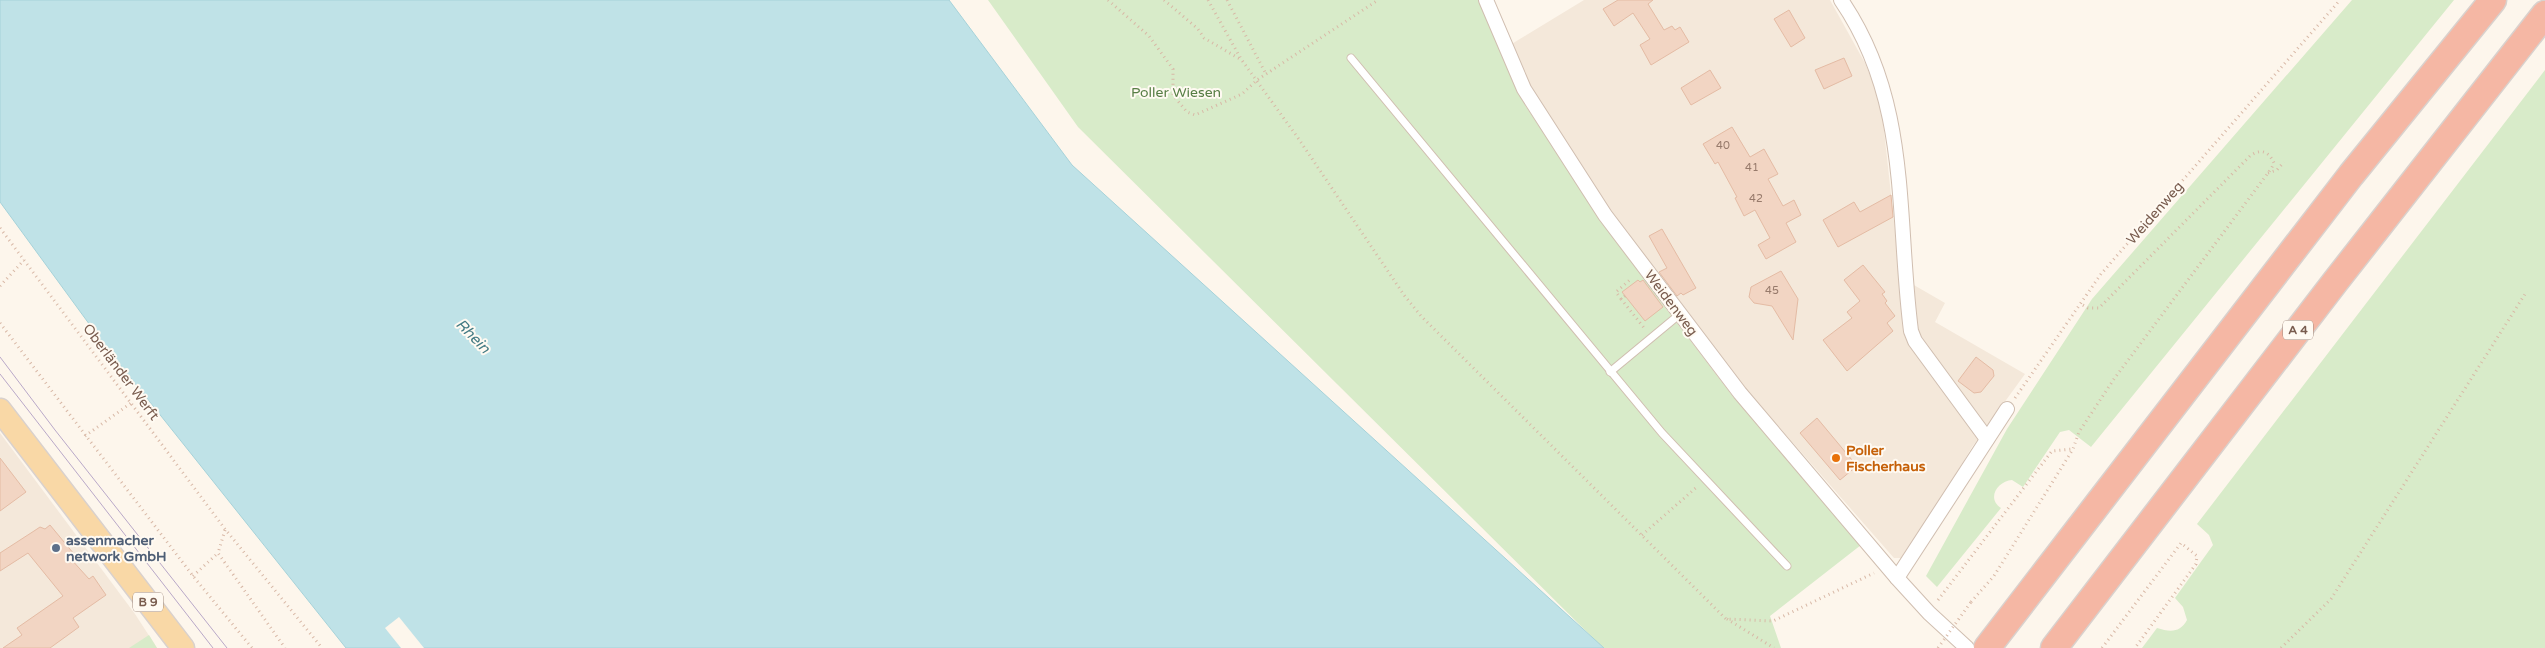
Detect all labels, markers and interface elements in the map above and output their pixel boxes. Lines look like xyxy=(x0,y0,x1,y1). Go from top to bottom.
park label: Poller Wiesen xyxy=(1131,84,1221,101)
house number: 40 xyxy=(1716,139,1730,152)
house number: 41 xyxy=(1745,161,1759,174)
street label: Weidenweg xyxy=(2123,178,2187,248)
house number: 42 xyxy=(1749,192,1763,205)
street label: Weidenweg xyxy=(1641,267,1701,339)
house number: 45 xyxy=(1765,284,1779,297)
water label: Rhein xyxy=(452,315,495,358)
street label: Oberländer Werft xyxy=(79,320,163,424)
road number: A 4 xyxy=(2283,320,2313,340)
place label: Poller Fischerhaus xyxy=(1846,442,1926,475)
marker: Poller Fischerhaus xyxy=(1830,452,1842,464)
place label: assenmacher network GmbH xyxy=(66,532,167,565)
marker: assenmacher network GmbH xyxy=(50,542,62,554)
road number: B 9 xyxy=(133,592,163,612)

